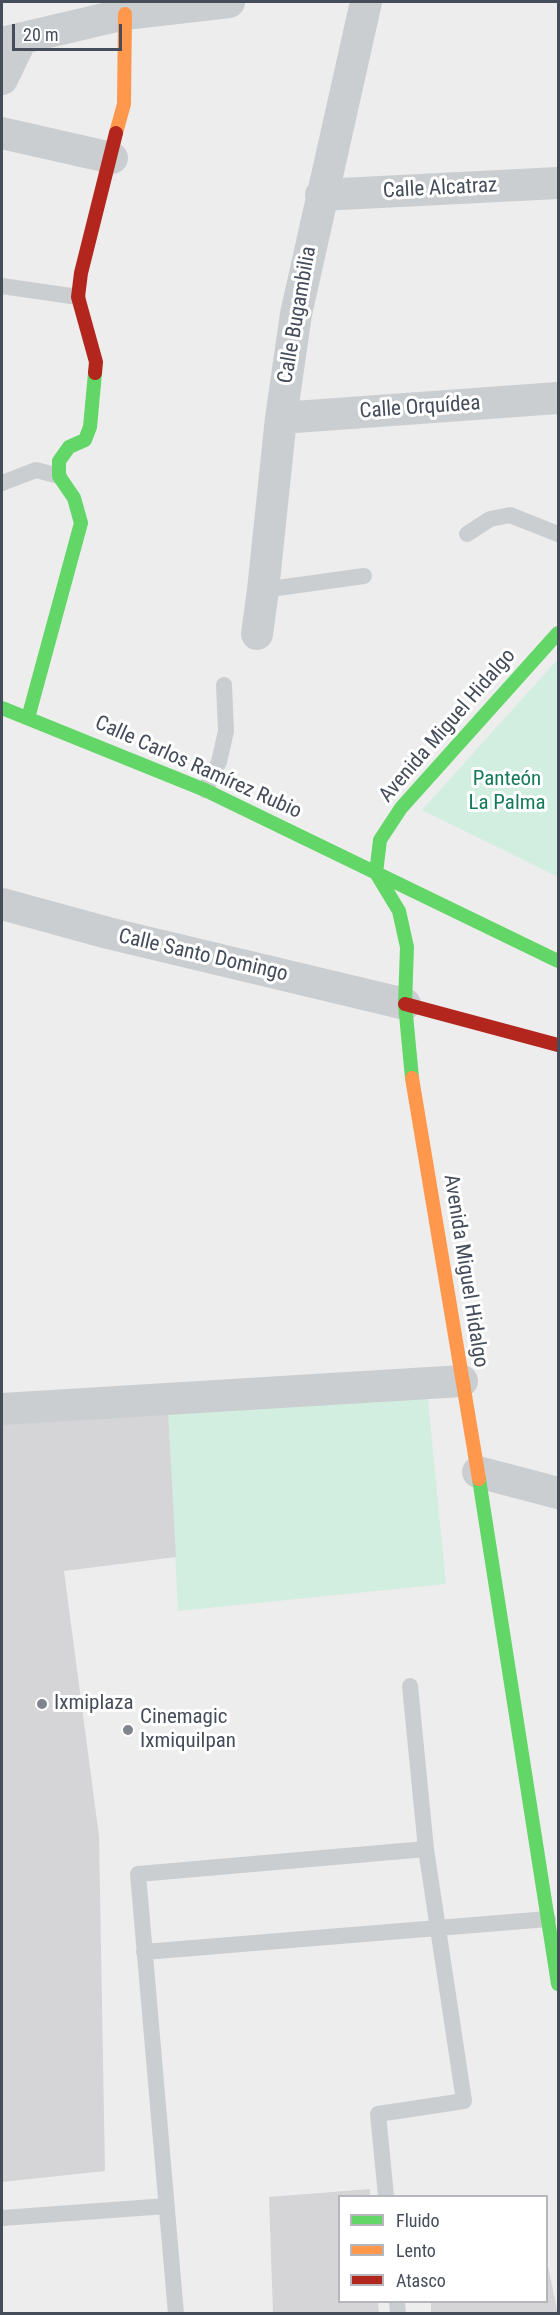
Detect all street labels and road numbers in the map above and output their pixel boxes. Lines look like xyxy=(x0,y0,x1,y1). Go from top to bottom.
street label: Calle Alcatraz xyxy=(382,173,498,205)
street label: Calle Bugambilia xyxy=(274,244,322,386)
street label: Calle Orquídea xyxy=(359,391,481,425)
street label: Avenida Miguel Hidalgo xyxy=(374,644,522,808)
street label: Calle Carlos Ramírez Rubio xyxy=(91,711,305,825)
street label: Calle Santo Domingo xyxy=(116,924,290,988)
street label: Avenida Miguel Hidalgo xyxy=(437,1173,493,1369)

